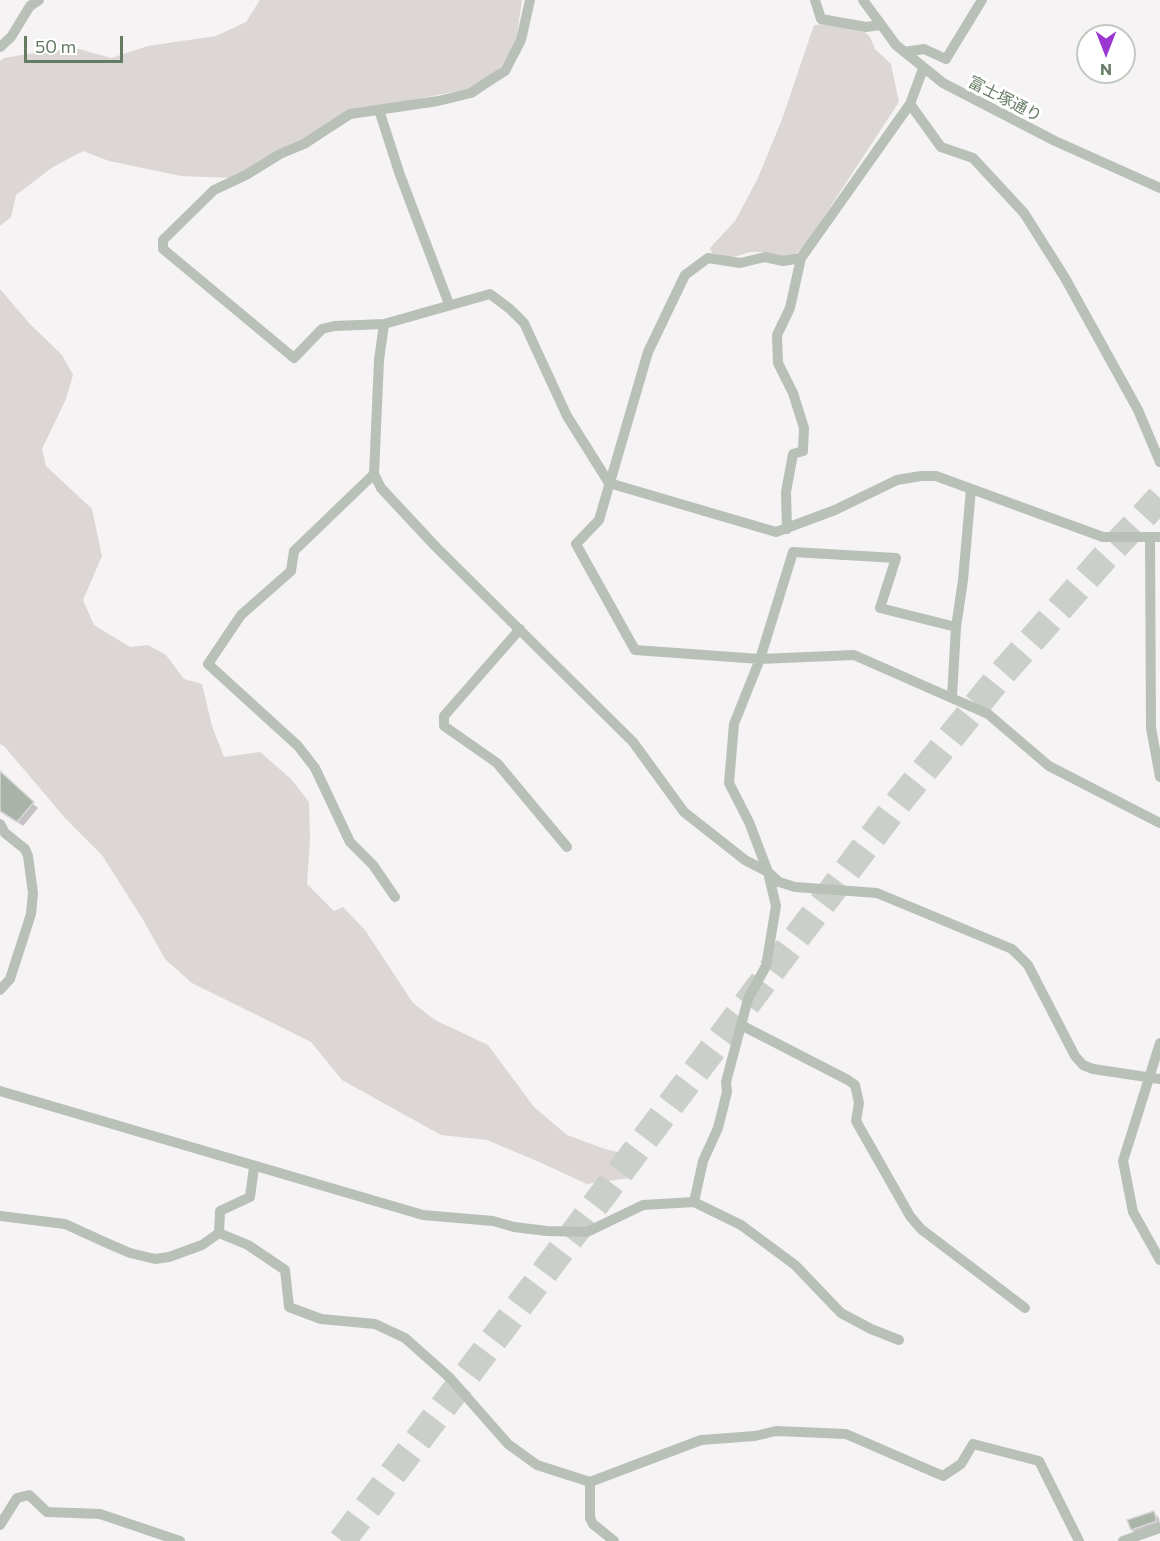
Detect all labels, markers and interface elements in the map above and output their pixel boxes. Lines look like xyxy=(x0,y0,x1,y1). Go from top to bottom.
scale bar xyxy=(27,24,126,62)
north arrow xyxy=(1076,24,1136,84)
text: 50 m xyxy=(35,35,76,57)
text: N xyxy=(1100,61,1112,80)
street label: 富士塚通り xyxy=(965,72,1045,126)

